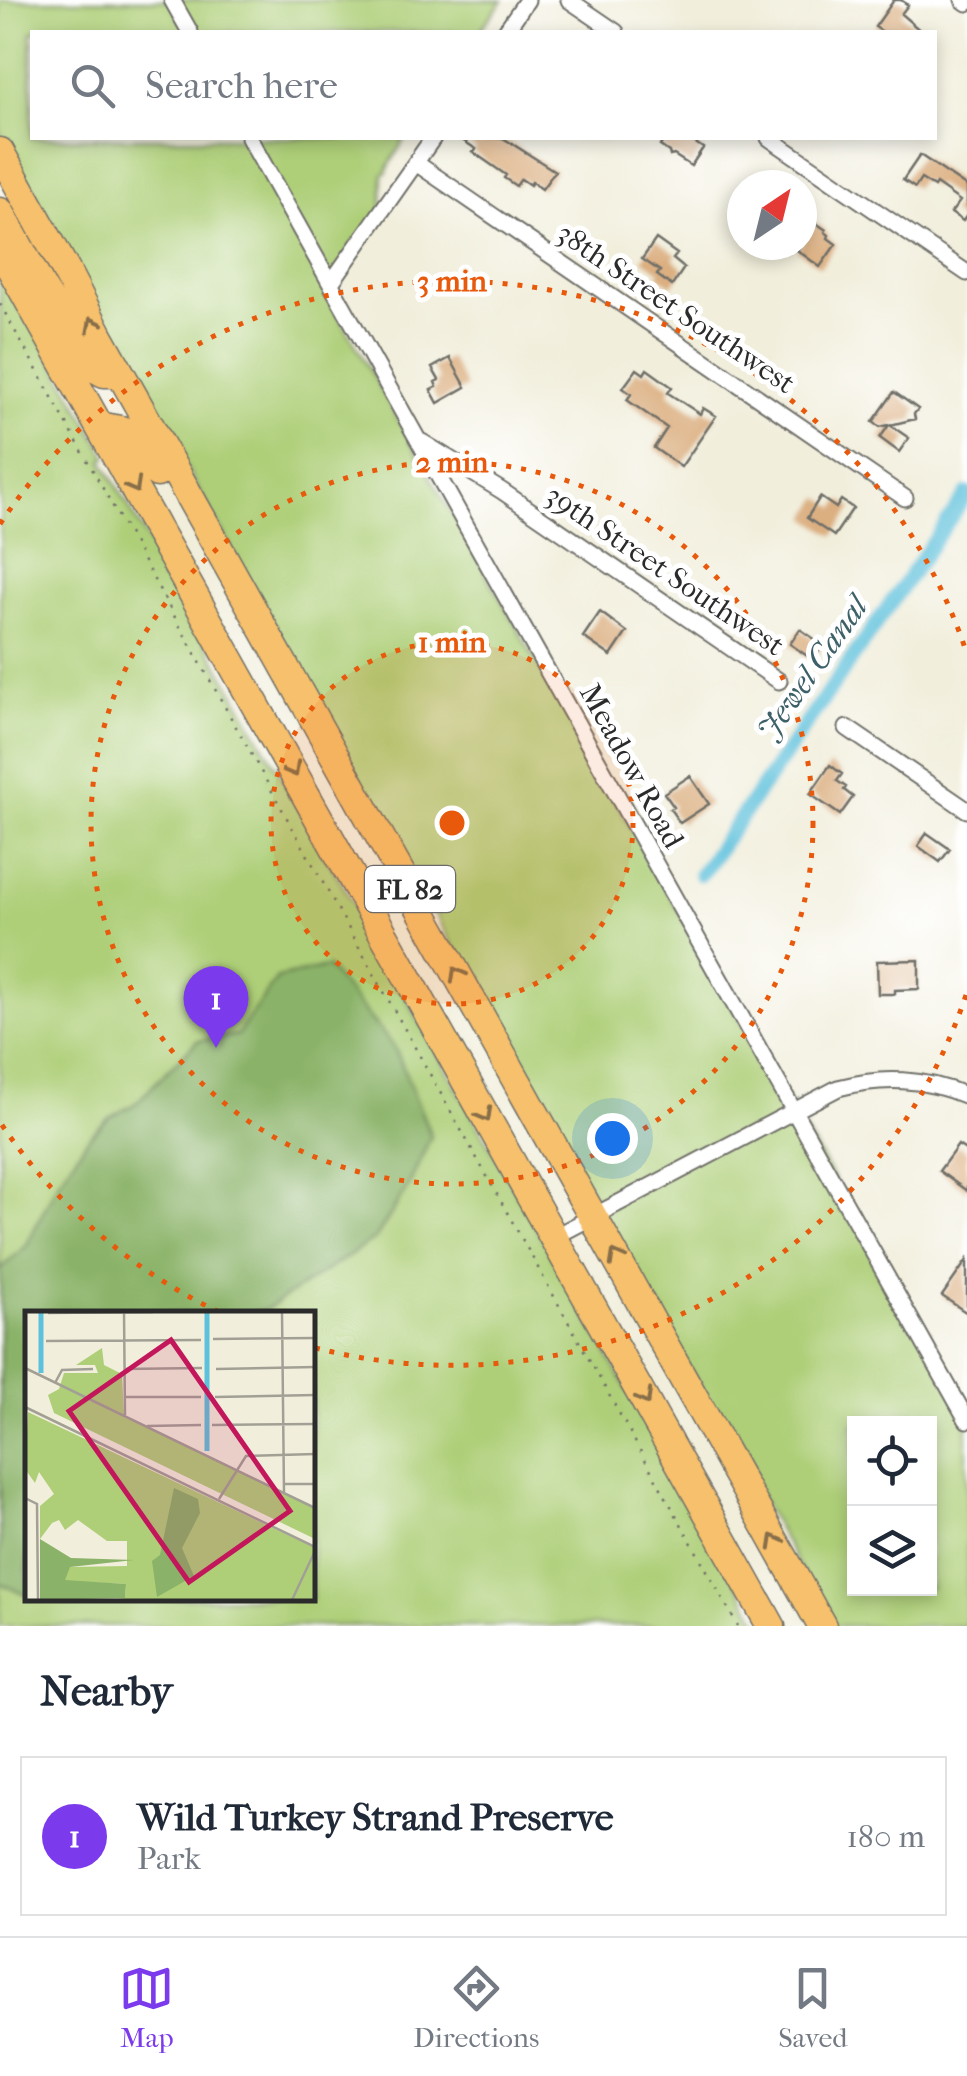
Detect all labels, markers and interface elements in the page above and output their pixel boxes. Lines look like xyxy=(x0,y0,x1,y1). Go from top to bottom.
search box xyxy=(30,30,937,140)
icon: search xyxy=(65,58,120,113)
text: Search here xyxy=(145,63,338,108)
north arrow xyxy=(727,170,817,260)
street label: 38th Street Southwest xyxy=(550,216,802,401)
text: 3 min xyxy=(417,264,488,299)
one-way arrow xyxy=(86,316,105,334)
text: 2 min xyxy=(415,445,489,480)
one-way arrow xyxy=(121,476,141,494)
street label: 39th Street Southwest xyxy=(539,478,791,663)
water label: Jewel Canal xyxy=(750,587,877,747)
text: 1 min xyxy=(418,625,487,660)
street label: Meadow Road xyxy=(572,678,691,855)
one-way arrow xyxy=(281,759,301,777)
centre of rings xyxy=(434,805,470,841)
road number: FL 82 xyxy=(365,866,455,912)
pin: 1 xyxy=(184,966,248,1048)
one-way arrow xyxy=(450,966,470,984)
one-way arrow xyxy=(473,1104,492,1122)
your location xyxy=(587,1113,638,1164)
one-way arrow xyxy=(609,1250,629,1268)
inset map xyxy=(25,1311,315,1601)
one-way arrow xyxy=(632,1387,652,1405)
map controls xyxy=(847,1416,937,1596)
button: locate xyxy=(847,1416,937,1506)
button: layers xyxy=(847,1506,937,1596)
one-way arrow xyxy=(767,1533,787,1551)
text: Nearby xyxy=(40,1667,172,1716)
text: Wild Turkey Strand Preserve xyxy=(137,1795,613,1840)
text: 1 xyxy=(69,1818,80,1855)
text: 180 m xyxy=(846,1818,925,1855)
text: Park xyxy=(137,1840,201,1877)
tab: Map xyxy=(119,1961,174,2054)
tab: Directions xyxy=(413,1961,539,2054)
tab: Saved xyxy=(778,1961,848,2054)

